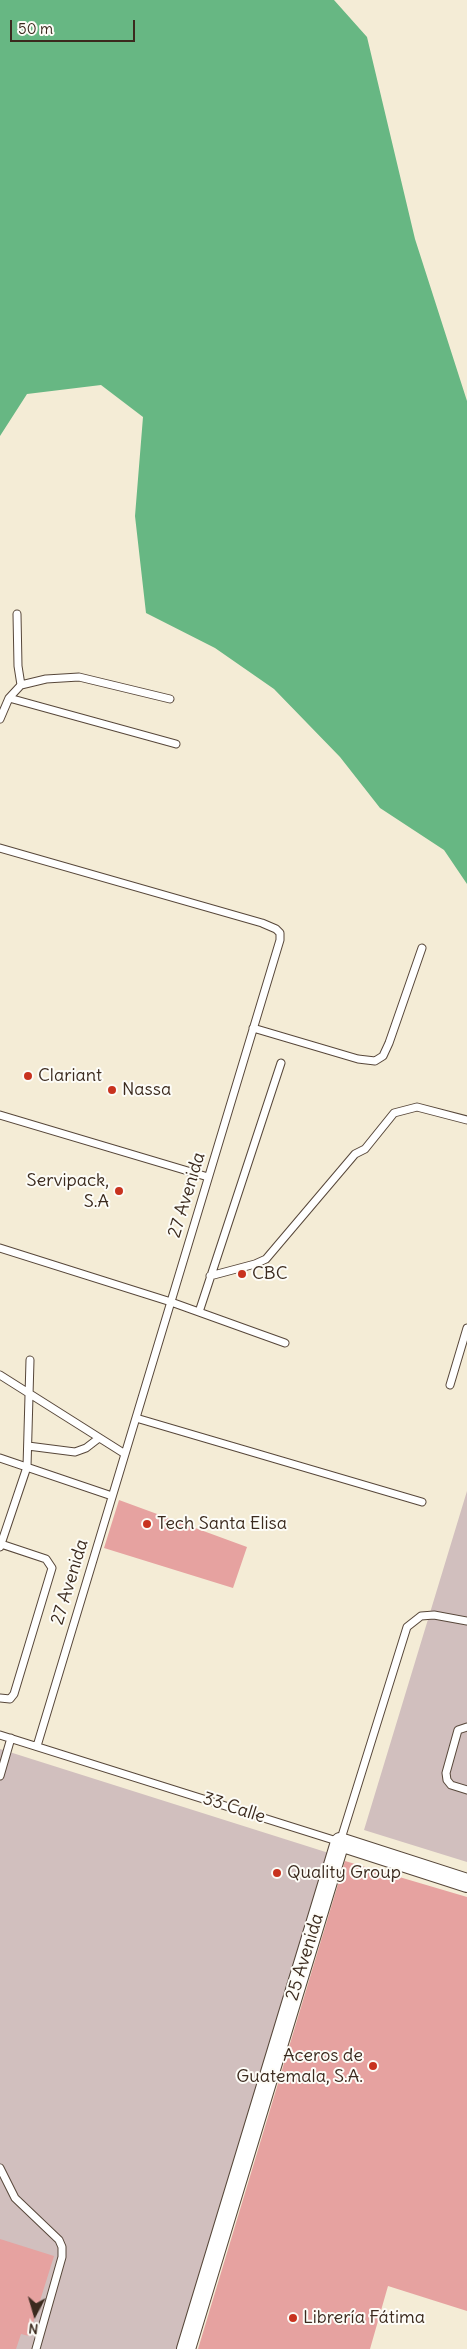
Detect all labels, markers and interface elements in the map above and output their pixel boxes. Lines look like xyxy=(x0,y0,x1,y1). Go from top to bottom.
scale bar xyxy=(12,10,138,42)
text: 50 m xyxy=(18,19,53,38)
place label: Clariant xyxy=(38,1065,102,1087)
marker: Clariant xyxy=(22,1070,34,1082)
place label: Nassa xyxy=(122,1079,171,1101)
marker: Nassa xyxy=(106,1084,118,1096)
street label: 27 Avenida xyxy=(164,1150,210,1240)
place label: Servipack, S.A xyxy=(27,1170,109,1212)
marker: Servipack, S.A xyxy=(113,1185,125,1197)
place label: CBC xyxy=(252,1263,287,1285)
marker: CBC xyxy=(236,1268,248,1280)
place label: Tech Santa Elisa xyxy=(157,1513,287,1535)
marker: Tech Santa Elisa xyxy=(141,1518,153,1530)
street label: 27 Avenida xyxy=(47,1537,93,1627)
street label: 33 Calle xyxy=(200,1788,268,1828)
place label: Quality Group xyxy=(287,1862,401,1884)
marker: Quality Group xyxy=(271,1867,283,1879)
street label: 25 Avenida xyxy=(282,1911,328,2003)
place label: Aceros de Guatemala, S.A. xyxy=(236,2045,363,2088)
marker: Aceros de Guatemala, S.A. xyxy=(367,2060,379,2072)
north arrow xyxy=(10,2289,60,2339)
place label: Librería Fátima xyxy=(303,2307,425,2329)
marker: Librería Fátima xyxy=(287,2312,299,2324)
text: N xyxy=(28,2319,39,2338)

